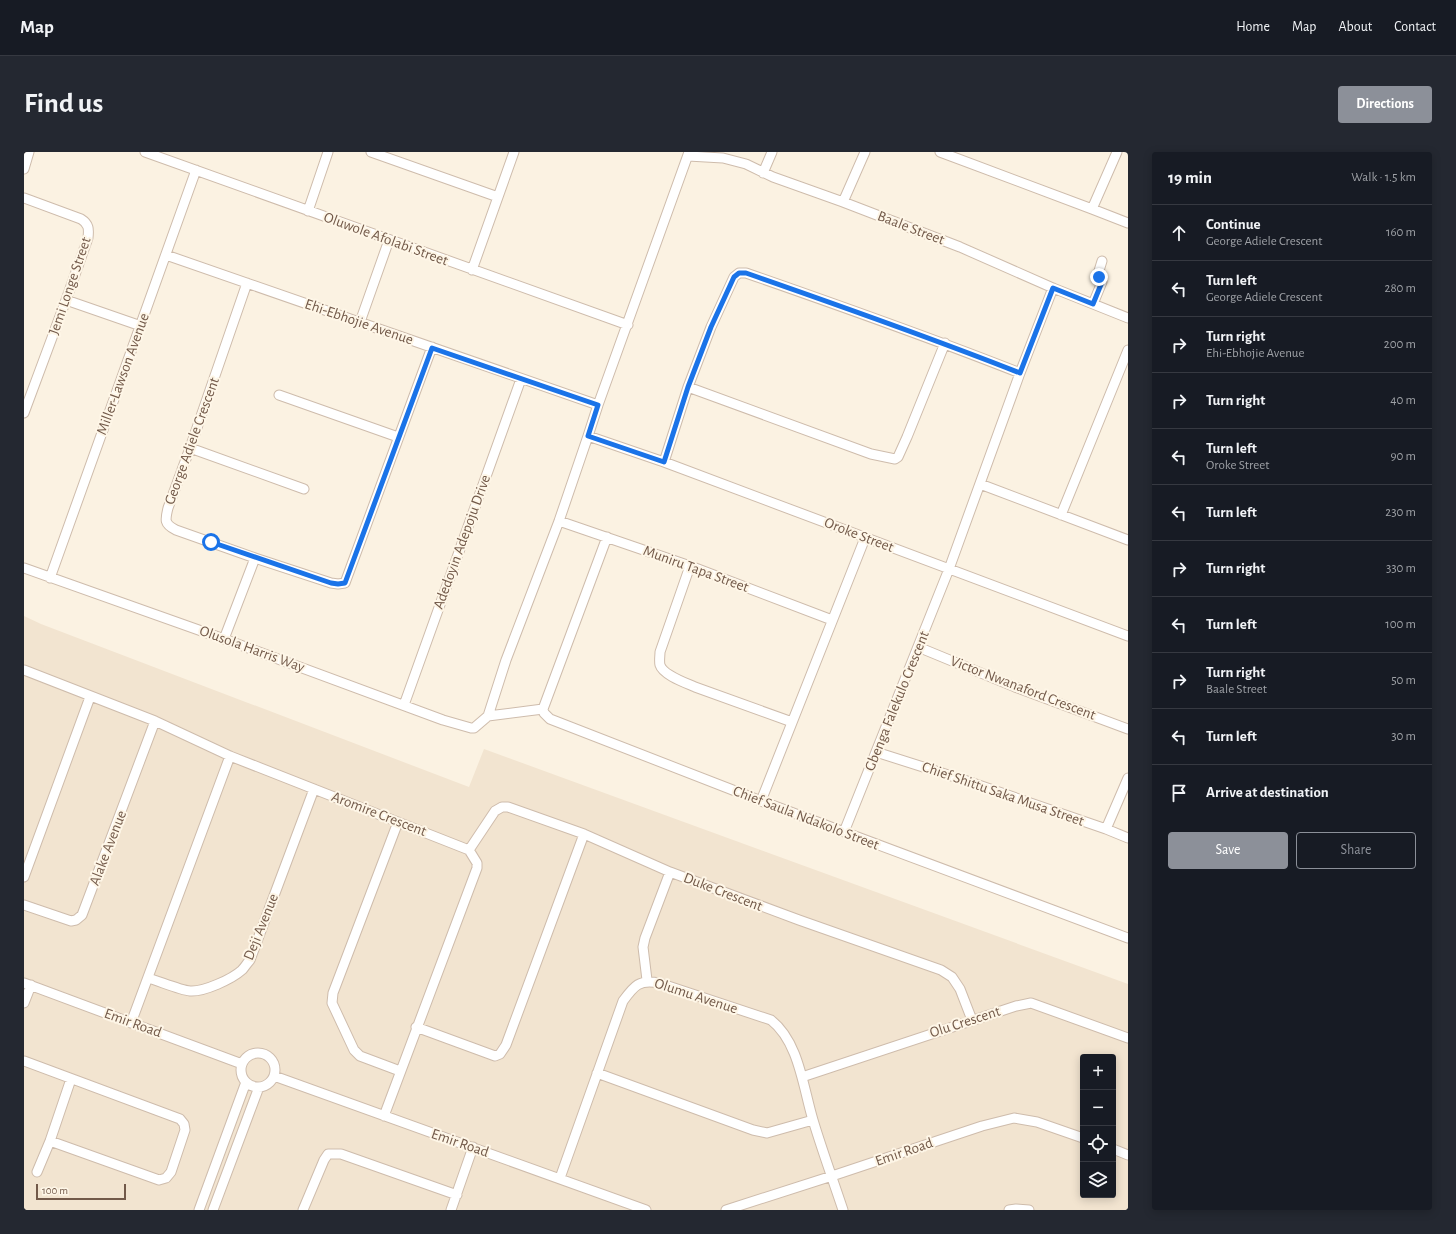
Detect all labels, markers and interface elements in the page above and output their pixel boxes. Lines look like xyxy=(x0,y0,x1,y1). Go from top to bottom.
text: Map xyxy=(20,18,54,37)
text: Home xyxy=(1236,20,1270,34)
text: Map xyxy=(1292,20,1316,34)
text: About xyxy=(1338,20,1372,34)
text: Contact xyxy=(1394,20,1436,34)
button: Directions xyxy=(1338,86,1432,123)
text: Find us xyxy=(24,90,103,118)
text: 19 min xyxy=(1168,169,1212,186)
text: Walk · 1.5 km xyxy=(1351,171,1416,184)
street label: Baale Street xyxy=(875,208,947,248)
street label: Oluwole Afolabi Street xyxy=(322,210,450,269)
text: Continue xyxy=(1206,217,1261,232)
icon: ahead xyxy=(1168,222,1190,244)
text: 160 m xyxy=(1386,226,1416,239)
street label: Jemi Longe Street xyxy=(46,235,94,337)
text: George Adiele Crescent xyxy=(1206,235,1322,248)
route end xyxy=(1090,268,1108,286)
text: Turn left xyxy=(1206,273,1257,288)
icon: left xyxy=(1168,278,1190,300)
text: 280 m xyxy=(1385,282,1416,295)
text: George Adiele Crescent xyxy=(1206,291,1322,304)
street label: Ehi-Ebhojie Avenue xyxy=(303,296,415,348)
street label: Miller-Lawson Avenue xyxy=(94,311,152,437)
text: Turn right xyxy=(1206,329,1265,344)
icon: right xyxy=(1168,334,1190,356)
text: 200 m xyxy=(1384,338,1416,351)
text: Ehi-Ebhojie Avenue xyxy=(1206,347,1304,360)
street label: George Adiele Crescent xyxy=(162,375,222,507)
icon: right xyxy=(1168,390,1190,412)
text: Turn right xyxy=(1206,393,1265,408)
text: 40 m xyxy=(1390,394,1416,407)
text: Turn left xyxy=(1206,441,1257,456)
icon: left xyxy=(1168,446,1190,468)
text: 90 m xyxy=(1390,450,1416,463)
text: Oroke Street xyxy=(1206,459,1269,472)
street label: Adedoyin Adepoju Drive xyxy=(431,473,493,611)
icon: left xyxy=(1168,502,1190,524)
text: Turn left xyxy=(1206,505,1257,520)
text: 230 m xyxy=(1385,506,1416,519)
street label: Oroke Street xyxy=(822,515,896,555)
route start xyxy=(202,533,220,551)
street label: Muniru Tapa Street xyxy=(641,543,751,595)
icon: right xyxy=(1168,558,1190,580)
text: Turn right xyxy=(1206,561,1265,576)
text: 330 m xyxy=(1386,562,1416,575)
icon: left xyxy=(1168,614,1190,636)
text: Turn left xyxy=(1206,617,1257,632)
text: 100 m xyxy=(1385,618,1416,631)
street label: Olusola Harris Way xyxy=(197,623,307,675)
street label: Gbenga Falekulo Crescent xyxy=(862,629,932,773)
street label: Victor Nwanaford Crescent xyxy=(948,653,1098,723)
text: Turn right xyxy=(1206,665,1265,680)
icon: right xyxy=(1168,670,1190,692)
text: 50 m xyxy=(1391,674,1416,687)
text: Baale Street xyxy=(1206,683,1267,696)
icon: left xyxy=(1168,726,1190,748)
text: Turn left xyxy=(1206,729,1257,744)
text: 30 m xyxy=(1391,730,1416,743)
street label: Chief Shittu Saka Musa Street xyxy=(920,759,1086,829)
icon: arrive xyxy=(1168,782,1190,804)
street label: Chief Saula Ndakolo Street xyxy=(731,783,881,853)
text: Arrive at destination xyxy=(1206,785,1329,800)
street label: Aromire Crescent xyxy=(329,789,429,839)
street label: Alake Avenue xyxy=(87,808,129,888)
button: Save xyxy=(1168,832,1288,869)
button: Share xyxy=(1296,832,1416,869)
street label: Duke Crescent xyxy=(681,870,765,914)
street label: Deji Avenue xyxy=(241,891,281,962)
street label: Olumu Avenue xyxy=(653,975,740,1017)
street label: Olu Crescent xyxy=(928,1003,1002,1040)
street label: Emir Road xyxy=(102,1006,164,1040)
map controls xyxy=(1080,1054,1116,1198)
button: + xyxy=(1080,1054,1116,1090)
button: − xyxy=(1080,1090,1116,1126)
street label: Emir Road xyxy=(429,1126,491,1160)
button: locate xyxy=(1080,1126,1116,1162)
street label: Emir Road xyxy=(873,1135,935,1169)
button: layers xyxy=(1080,1162,1116,1198)
scale bar xyxy=(36,1182,126,1201)
text: 100 m xyxy=(42,1185,68,1196)

